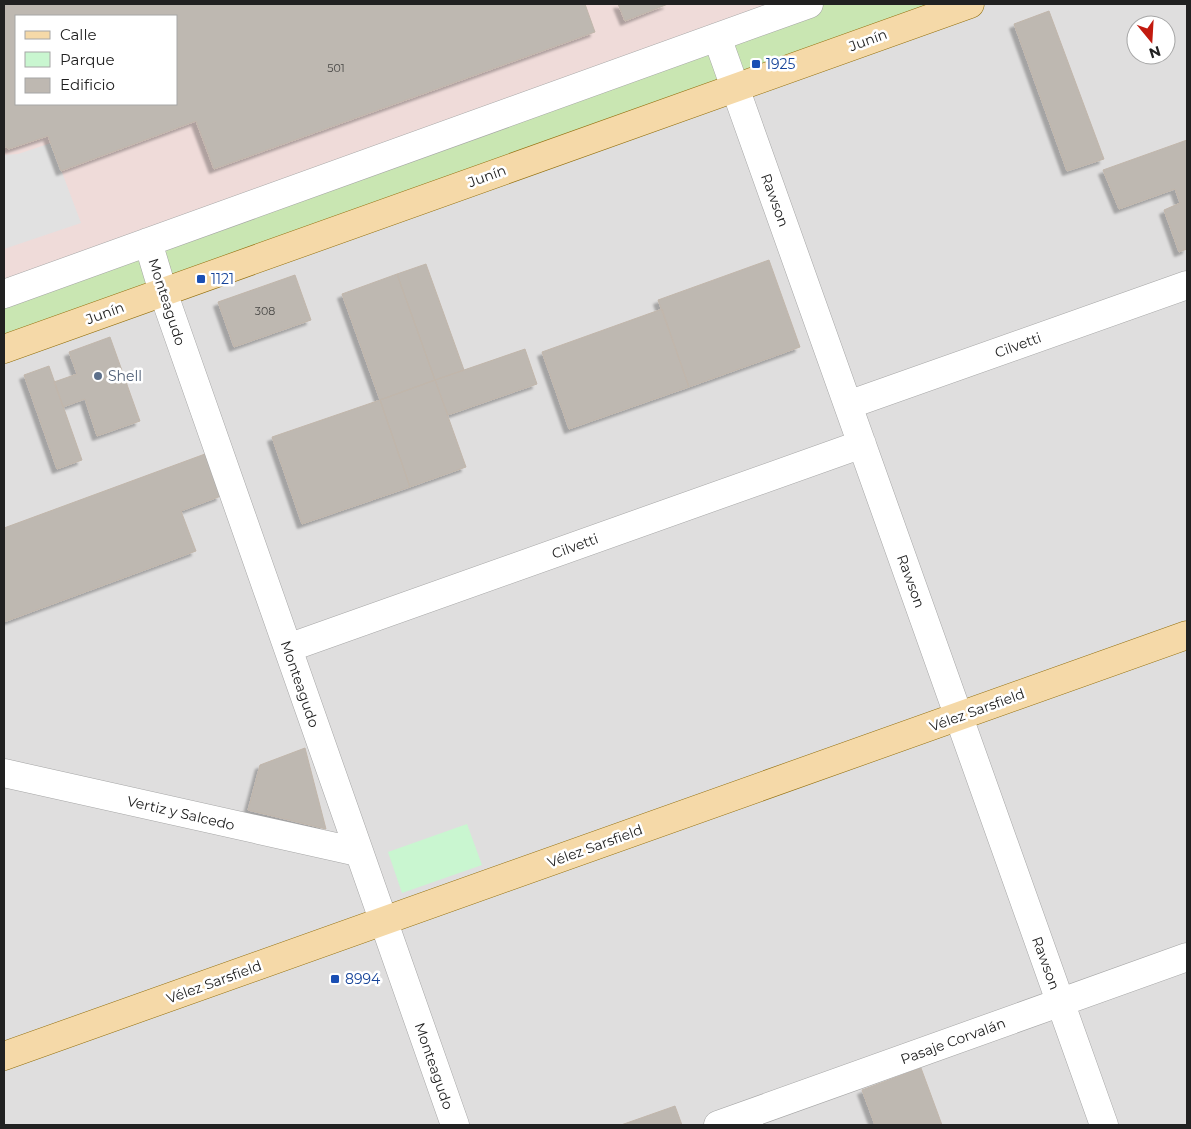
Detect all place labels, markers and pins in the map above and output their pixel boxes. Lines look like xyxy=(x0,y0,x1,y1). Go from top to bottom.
place label: 1925 xyxy=(766,55,796,73)
marker: 1925 xyxy=(750,58,762,70)
place label: 1121 xyxy=(211,270,234,288)
marker: 1121 xyxy=(195,273,207,285)
place label: Shell xyxy=(108,367,142,385)
marker: Shell xyxy=(92,370,104,382)
place label: 8994 xyxy=(345,970,381,988)
marker: 8994 xyxy=(329,973,341,985)

